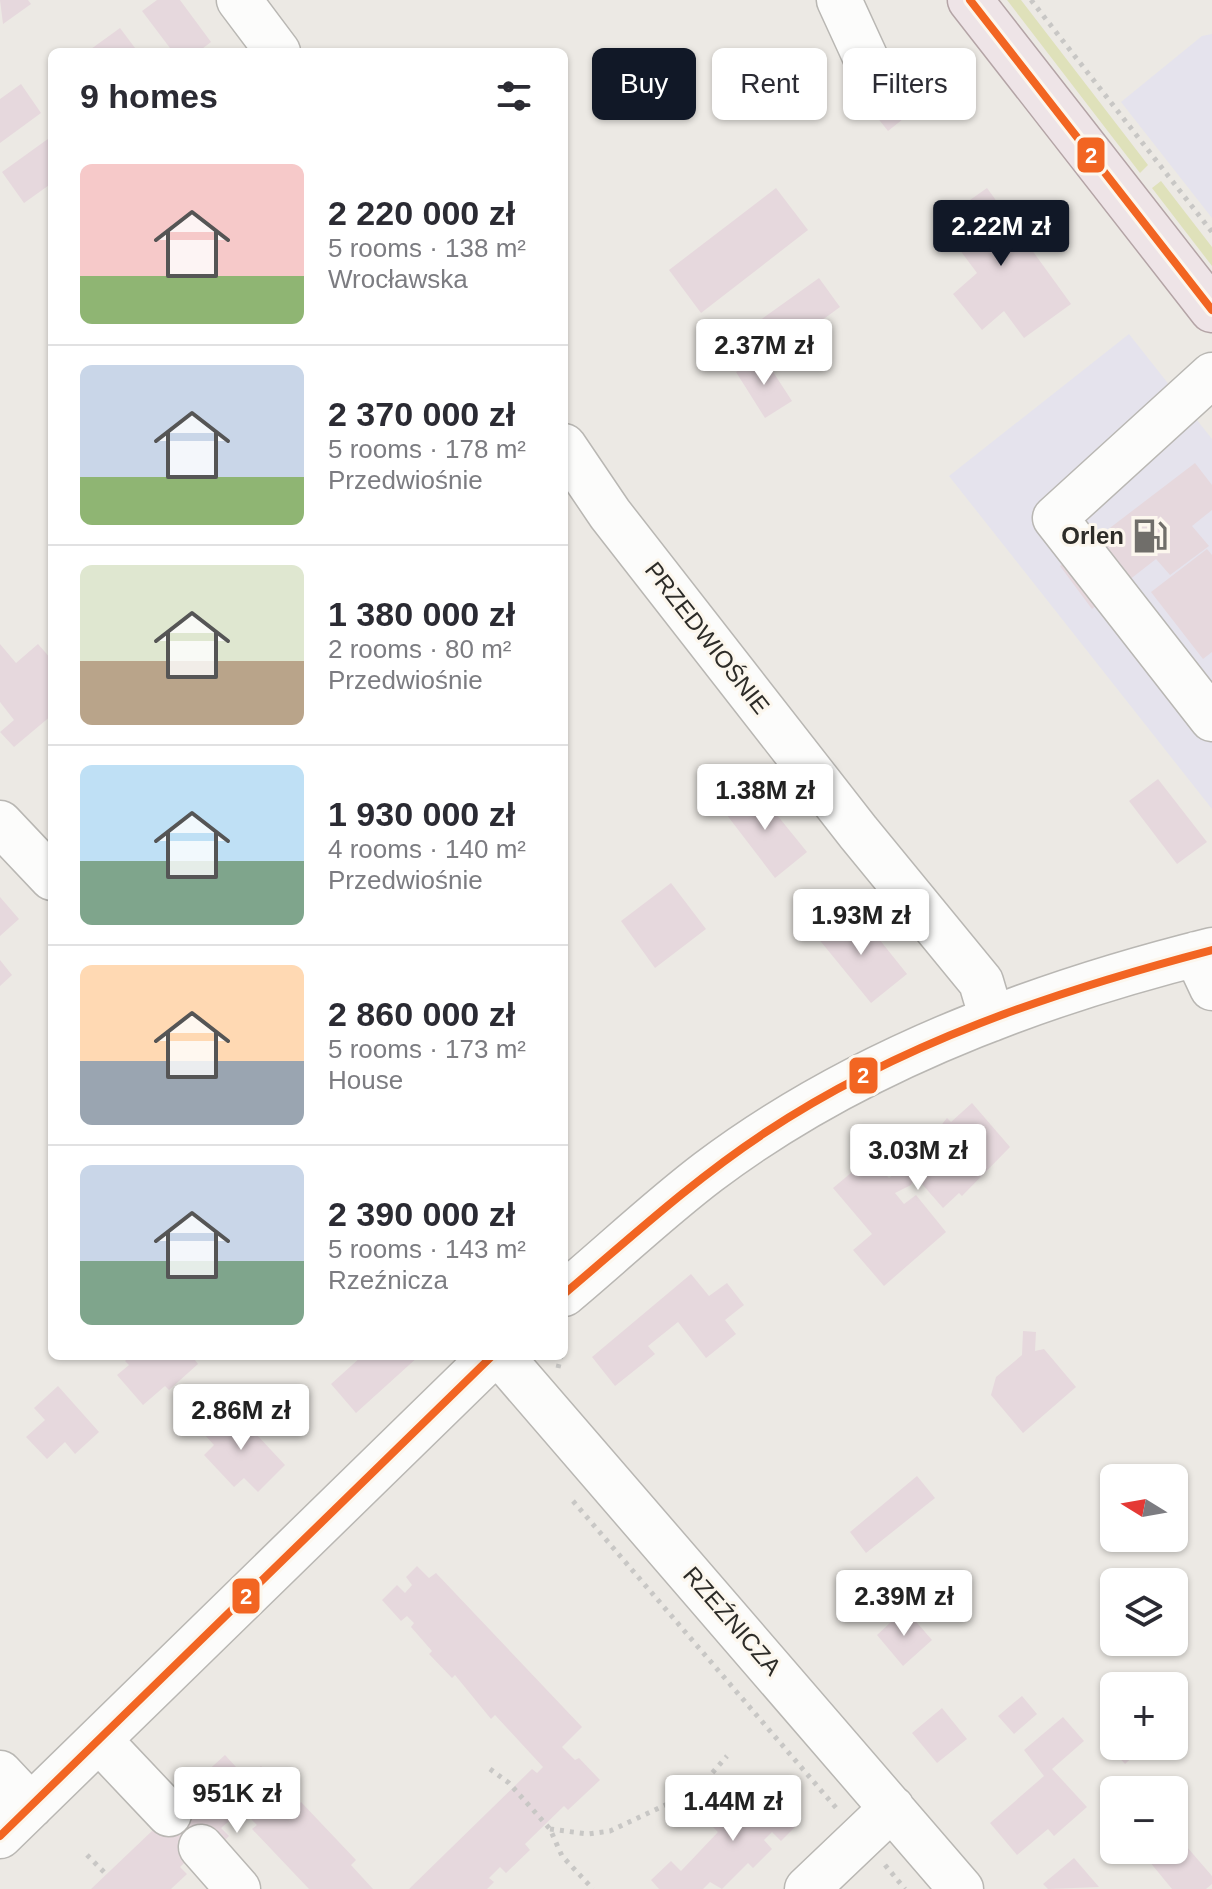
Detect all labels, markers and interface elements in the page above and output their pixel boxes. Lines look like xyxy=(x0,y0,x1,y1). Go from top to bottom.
chip: Buy xyxy=(592,48,696,120)
chip: Rent xyxy=(712,48,827,120)
chip: Filters xyxy=(843,48,976,120)
icon: filters xyxy=(492,74,536,118)
text: 9 homes xyxy=(80,77,218,115)
line badge: 2 xyxy=(1076,136,1106,174)
text: 2 xyxy=(1085,143,1097,168)
text: 2 220 000 zł xyxy=(328,194,515,232)
icon: home xyxy=(144,196,240,292)
pin: 2.22M zł xyxy=(918,200,1084,268)
text: 2.22M zł xyxy=(951,211,1051,241)
text: 5 rooms · 138 m² xyxy=(328,233,526,263)
text: Wrocławska xyxy=(328,264,468,294)
pin: 2.37M zł xyxy=(681,319,847,387)
text: 2.37M zł xyxy=(714,330,814,360)
text: 2 370 000 zł xyxy=(328,395,515,433)
icon: home xyxy=(144,397,240,493)
text: 5 rooms · 178 m² xyxy=(328,434,526,464)
text: Przedwiośnie xyxy=(328,465,483,495)
fuel station icon: Orlen xyxy=(1131,517,1169,555)
place label: Orlen xyxy=(1061,522,1124,549)
street label: PRZEDWIOŚNIE xyxy=(640,556,775,719)
text: 1 380 000 zł xyxy=(328,595,515,633)
icon: home xyxy=(144,597,240,693)
text: 2 rooms · 80 m² xyxy=(328,634,512,664)
text: Przedwiośnie xyxy=(328,665,483,695)
pin: 1.38M zł xyxy=(682,764,848,832)
text: 1.38M zł xyxy=(715,775,815,805)
text: 1 930 000 zł xyxy=(328,795,515,833)
icon: home xyxy=(144,797,240,893)
text: 4 rooms · 140 m² xyxy=(328,834,526,864)
text: Przedwiośnie xyxy=(328,865,483,895)
pin: 1.93M zł xyxy=(778,889,944,957)
text: 1.93M zł xyxy=(811,900,911,930)
text: 2 860 000 zł xyxy=(328,995,515,1033)
icon: home xyxy=(144,997,240,1093)
text: 5 rooms · 173 m² xyxy=(328,1034,526,1064)
line badge: 2 xyxy=(848,1056,879,1095)
text: 2 xyxy=(857,1063,869,1088)
text: House xyxy=(328,1065,403,1095)
pin: 3.03M zł xyxy=(835,1124,1001,1192)
text: 3.03M zł xyxy=(868,1135,968,1165)
text: 2 390 000 zł xyxy=(328,1195,515,1233)
icon: home xyxy=(144,1197,240,1293)
text: 5 rooms · 143 m² xyxy=(328,1234,526,1264)
text: Rzeźnicza xyxy=(328,1265,448,1295)
pin: 2.86M zł xyxy=(158,1384,324,1452)
text: 2.86M zł xyxy=(191,1395,291,1425)
north arrow xyxy=(1100,1464,1188,1552)
map controls xyxy=(1100,1464,1188,1864)
street label: RZEŹNICZA xyxy=(678,1561,787,1680)
button: layers xyxy=(1100,1568,1188,1656)
pin: 2.39M zł xyxy=(821,1570,987,1638)
line badge: 2 xyxy=(231,1577,261,1615)
text: 2.39M zł xyxy=(854,1581,954,1611)
text: 2 xyxy=(240,1584,252,1609)
button: + xyxy=(1100,1672,1188,1760)
pin: 951K zł xyxy=(163,1767,311,1835)
pin: 1.44M zł xyxy=(650,1775,816,1843)
button: − xyxy=(1100,1776,1188,1864)
text: 951K zł xyxy=(192,1778,282,1808)
text: 1.44M zł xyxy=(683,1786,783,1816)

